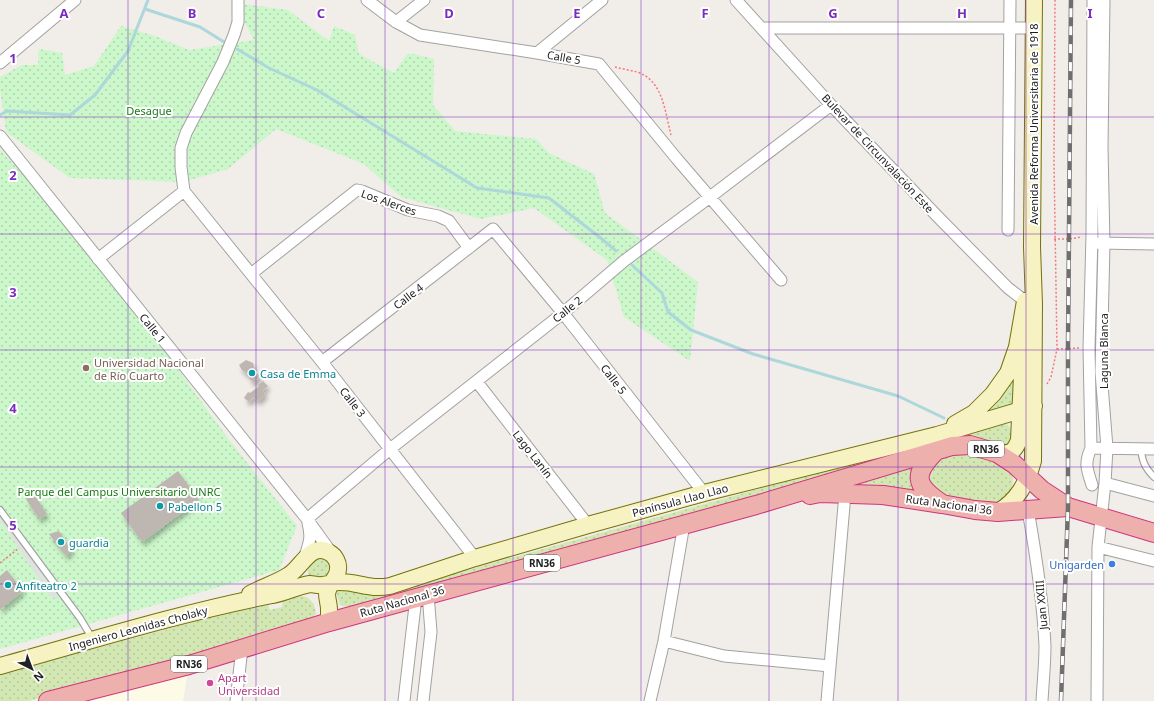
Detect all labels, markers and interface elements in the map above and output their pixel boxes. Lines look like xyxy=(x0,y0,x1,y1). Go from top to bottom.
text: A xyxy=(60,4,69,22)
text: B xyxy=(188,4,196,22)
text: C xyxy=(317,4,325,22)
text: D xyxy=(444,4,454,22)
text: E xyxy=(573,4,581,22)
text: F xyxy=(701,4,709,22)
text: G xyxy=(828,4,838,22)
text: H xyxy=(957,4,967,22)
text: I xyxy=(1087,4,1093,22)
street label: Avenida Reforma Universitaria de 1918 xyxy=(1026,23,1041,225)
street label: Calle 5 xyxy=(546,47,582,67)
text: 1 xyxy=(9,49,17,67)
street label: Bulevar de Circunvalación Este xyxy=(819,90,937,216)
park label: Desague xyxy=(126,103,172,118)
text: 2 xyxy=(9,166,17,184)
street label: Los Alerces xyxy=(359,186,419,218)
street label: Calle 4 xyxy=(390,279,427,312)
text: 3 xyxy=(9,283,17,301)
street label: Calle 2 xyxy=(549,292,585,326)
street label: Calle 1 xyxy=(136,310,170,346)
street label: Laguna Blanca xyxy=(1096,313,1111,389)
place label: Universidad Nacional de Río Cuarto xyxy=(94,355,204,383)
street label: Calle 5 xyxy=(598,361,630,397)
marker: Universidad Nacional de Río Cuarto xyxy=(81,363,91,373)
place label: Casa de Emma xyxy=(260,366,336,381)
marker: Casa de Emma xyxy=(247,368,257,378)
street label: Calle 3 xyxy=(337,384,369,420)
text: 4 xyxy=(9,399,17,417)
street label: Lago Lanín xyxy=(510,427,556,481)
road number: RN36 xyxy=(968,441,1004,457)
street label: Península Llao Llao xyxy=(630,480,730,520)
park label: Parque del Campus Universitario UNRC xyxy=(18,484,220,499)
street label: Ruta Nacional 36 xyxy=(905,491,993,517)
place label: Pabellon 5 xyxy=(168,499,222,514)
marker: Pabellon 5 xyxy=(155,501,165,511)
text: 5 xyxy=(9,516,17,534)
place label: guardia xyxy=(69,535,109,550)
marker: guardia xyxy=(56,537,66,547)
road number: RN36 xyxy=(524,555,560,571)
place label: Unigarden xyxy=(1049,557,1104,572)
marker: Unigarden xyxy=(1107,559,1117,569)
place label: Anfiteatro 2 xyxy=(16,578,77,593)
street label: Juan XXIII xyxy=(1031,579,1051,631)
marker: Anfiteatro 2 xyxy=(3,580,13,590)
street label: Ruta Nacional 36 xyxy=(358,582,446,620)
street label: Ingeniero Leonidas Cholaky xyxy=(67,602,210,654)
north arrow xyxy=(12,649,52,689)
road number: RN36 xyxy=(171,656,207,672)
text: N xyxy=(31,668,47,685)
place label: Apart Universidad xyxy=(218,670,280,698)
marker: Apart Universidad xyxy=(205,678,215,688)

